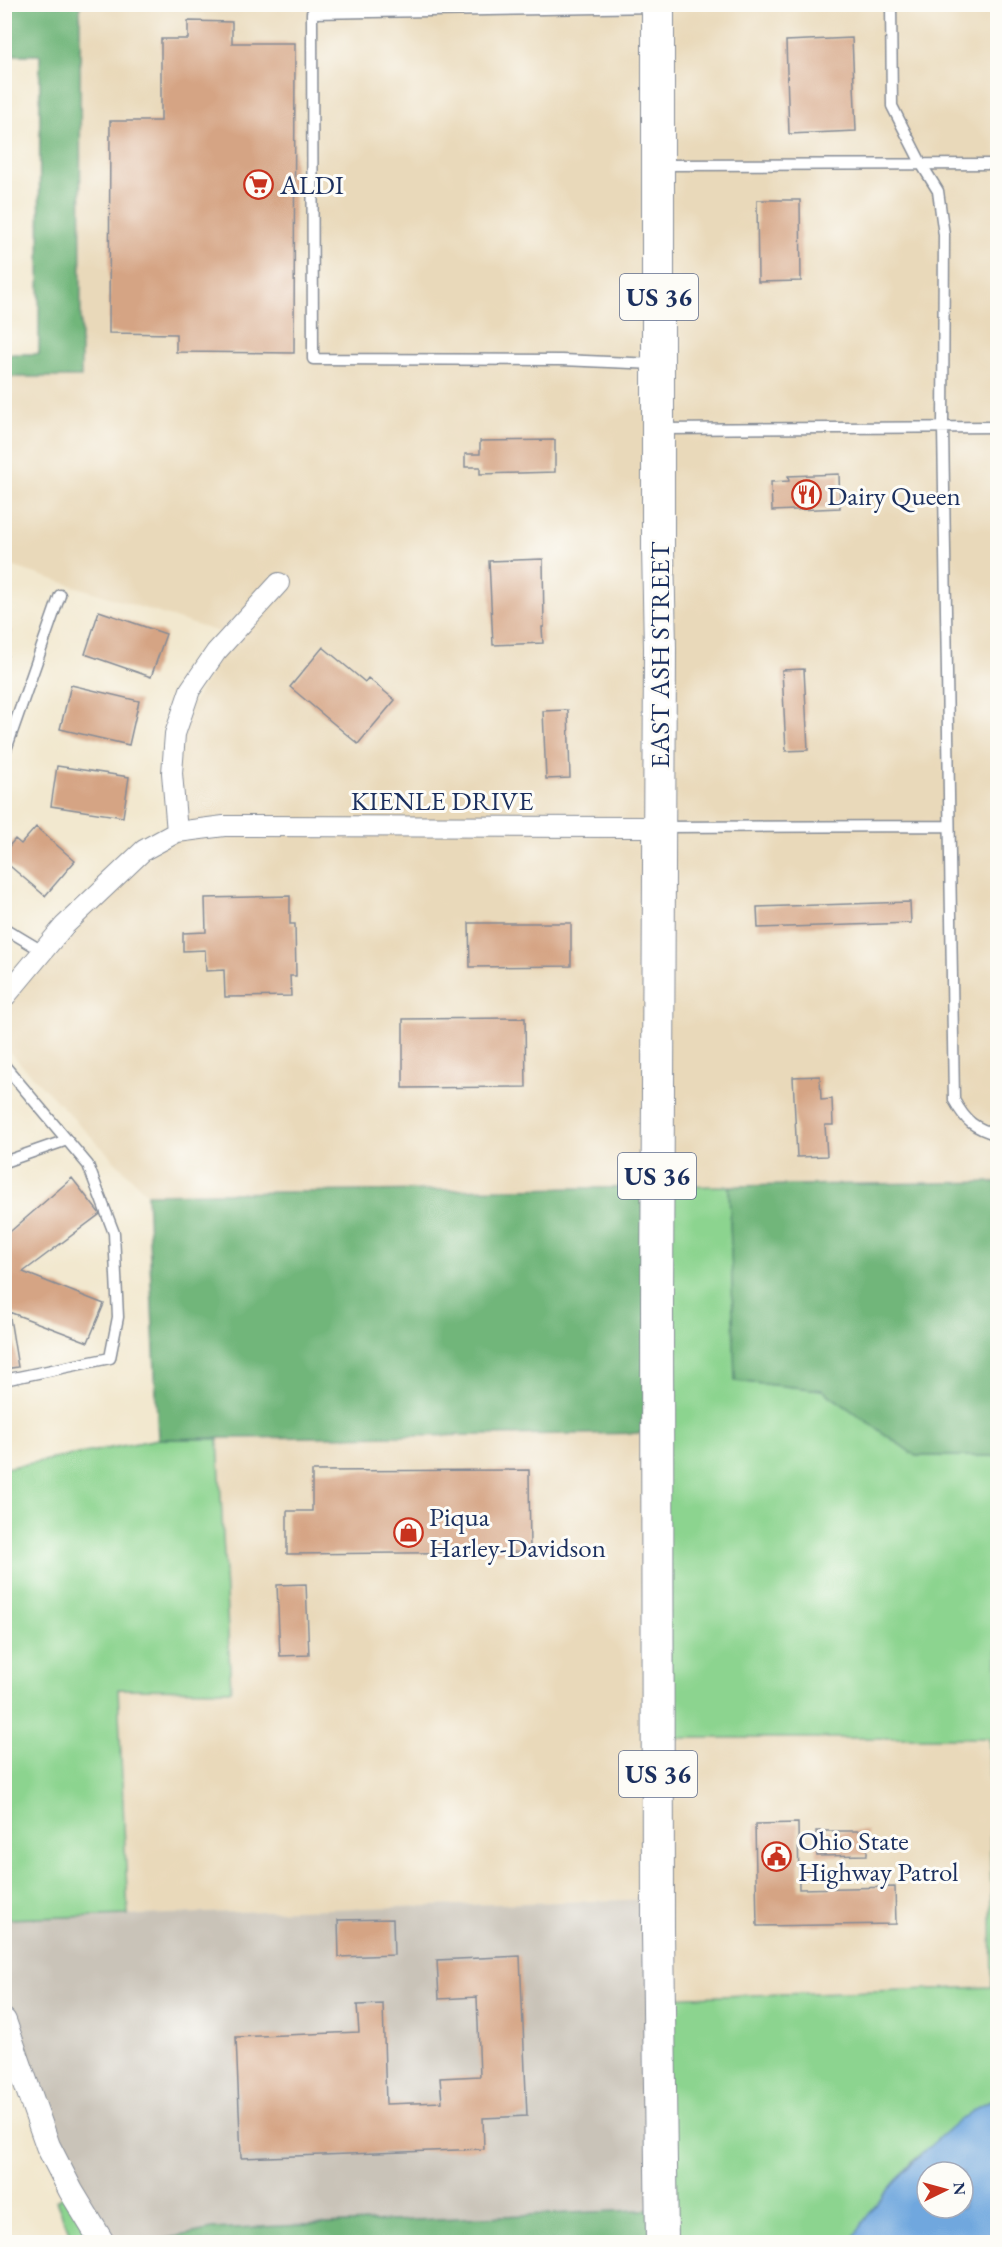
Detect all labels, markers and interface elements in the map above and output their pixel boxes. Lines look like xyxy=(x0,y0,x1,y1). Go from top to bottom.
place label: ALDI xyxy=(279,167,344,202)
supermarket icon: ALDI xyxy=(243,168,275,200)
road number: US 36 xyxy=(620,274,698,320)
place label: Dairy Queen xyxy=(827,478,961,513)
restaurant icon: Dairy Queen xyxy=(790,479,822,511)
street label: EAST ASH STREET xyxy=(642,541,677,768)
street label: KIENLE DRIVE xyxy=(351,783,533,818)
road number: US 36 xyxy=(618,1153,696,1199)
place label: Piqua Harley-Davidson xyxy=(429,1499,606,1565)
shop icon: Piqua Harley-Davidson xyxy=(392,1516,424,1548)
road number: US 36 xyxy=(619,1751,697,1797)
place label: Ohio State Highway Patrol xyxy=(798,1823,959,1889)
public building icon: Ohio State Highway Patrol xyxy=(761,1840,793,1872)
north arrow xyxy=(915,2160,975,2220)
text: N xyxy=(948,2181,970,2196)

